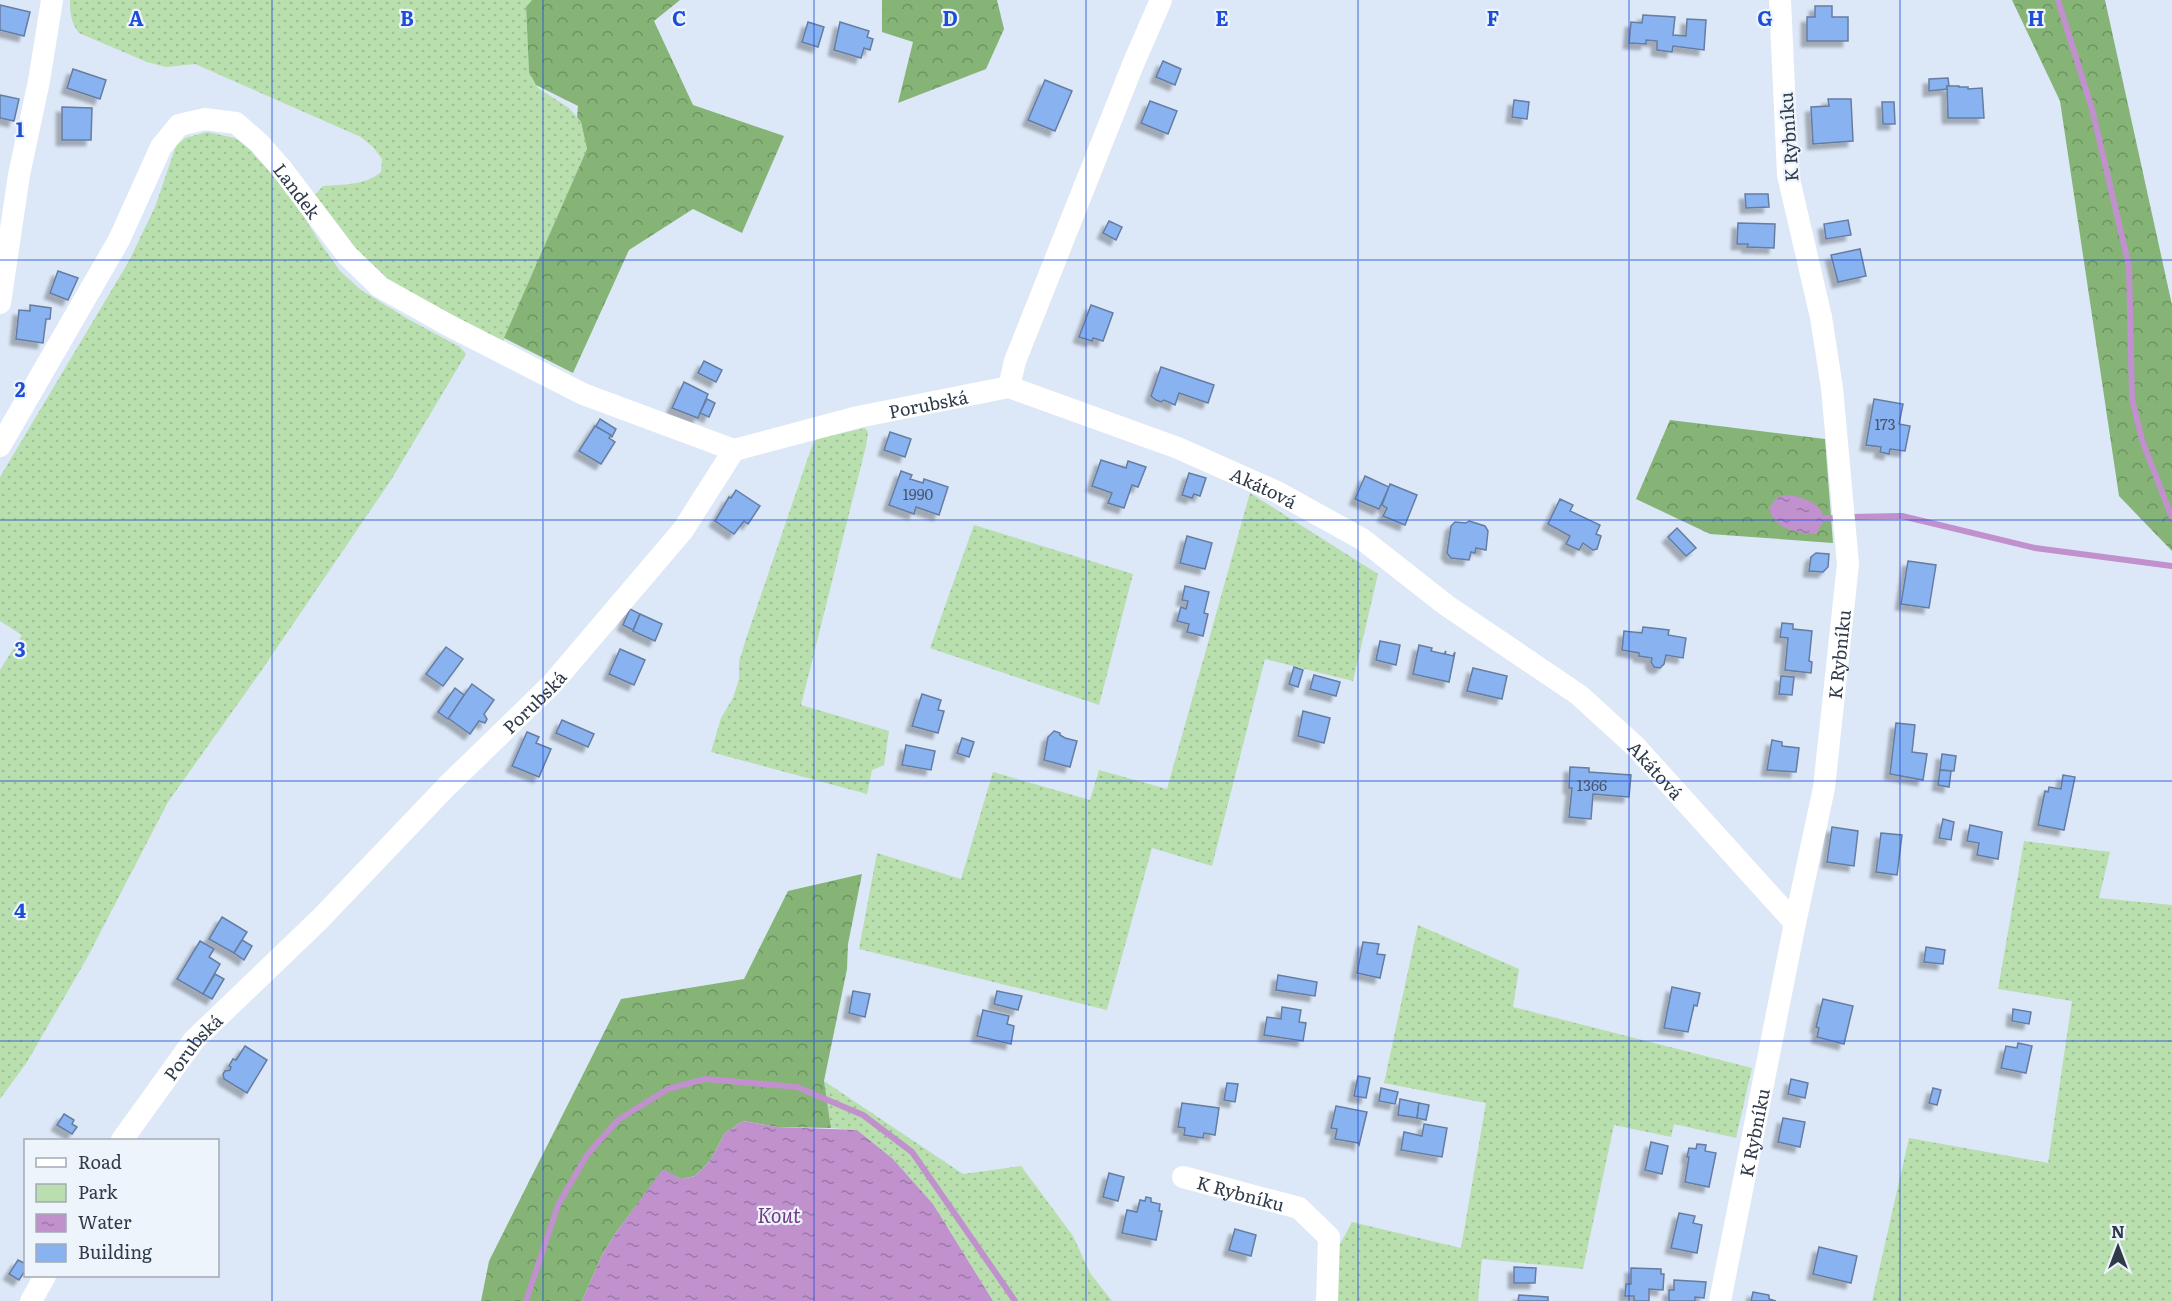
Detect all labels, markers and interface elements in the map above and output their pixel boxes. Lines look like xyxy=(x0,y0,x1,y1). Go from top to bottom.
text: A xyxy=(128,2,144,32)
text: B xyxy=(400,2,414,32)
text: C xyxy=(672,2,686,32)
text: D xyxy=(942,2,958,32)
text: E xyxy=(1215,2,1229,32)
text: F xyxy=(1487,2,1500,32)
text: G xyxy=(1757,2,1773,32)
text: H xyxy=(2028,2,2044,32)
street label: K Rybníku xyxy=(1771,91,1805,183)
text: 1 xyxy=(16,113,24,143)
street label: Landek xyxy=(268,157,328,225)
text: 2 xyxy=(15,373,26,403)
street label: Porubská xyxy=(886,382,970,424)
house number: 173 xyxy=(1874,412,1896,435)
street label: Akátová xyxy=(1226,460,1303,514)
house number: 1990 xyxy=(903,482,934,505)
street label: K Rybníku xyxy=(1820,608,1857,700)
text: 3 xyxy=(14,633,26,663)
street label: Porubská xyxy=(496,664,572,739)
street label: Akátová xyxy=(1623,734,1690,805)
house number: 1366 xyxy=(1577,773,1607,796)
text: 4 xyxy=(14,894,26,924)
street label: Porubská xyxy=(156,1007,228,1086)
street label: K Rybníku xyxy=(1731,1086,1775,1179)
legend xyxy=(24,1139,219,1277)
text: Road xyxy=(78,1148,122,1175)
street label: K Rybníku xyxy=(1194,1168,1288,1217)
text: Park xyxy=(78,1178,119,1205)
water label: Kout xyxy=(757,1199,801,1229)
text: Water xyxy=(78,1208,132,1235)
north arrow xyxy=(2088,1217,2148,1277)
text: N xyxy=(2111,1219,2125,1243)
text: Building xyxy=(78,1238,153,1265)

